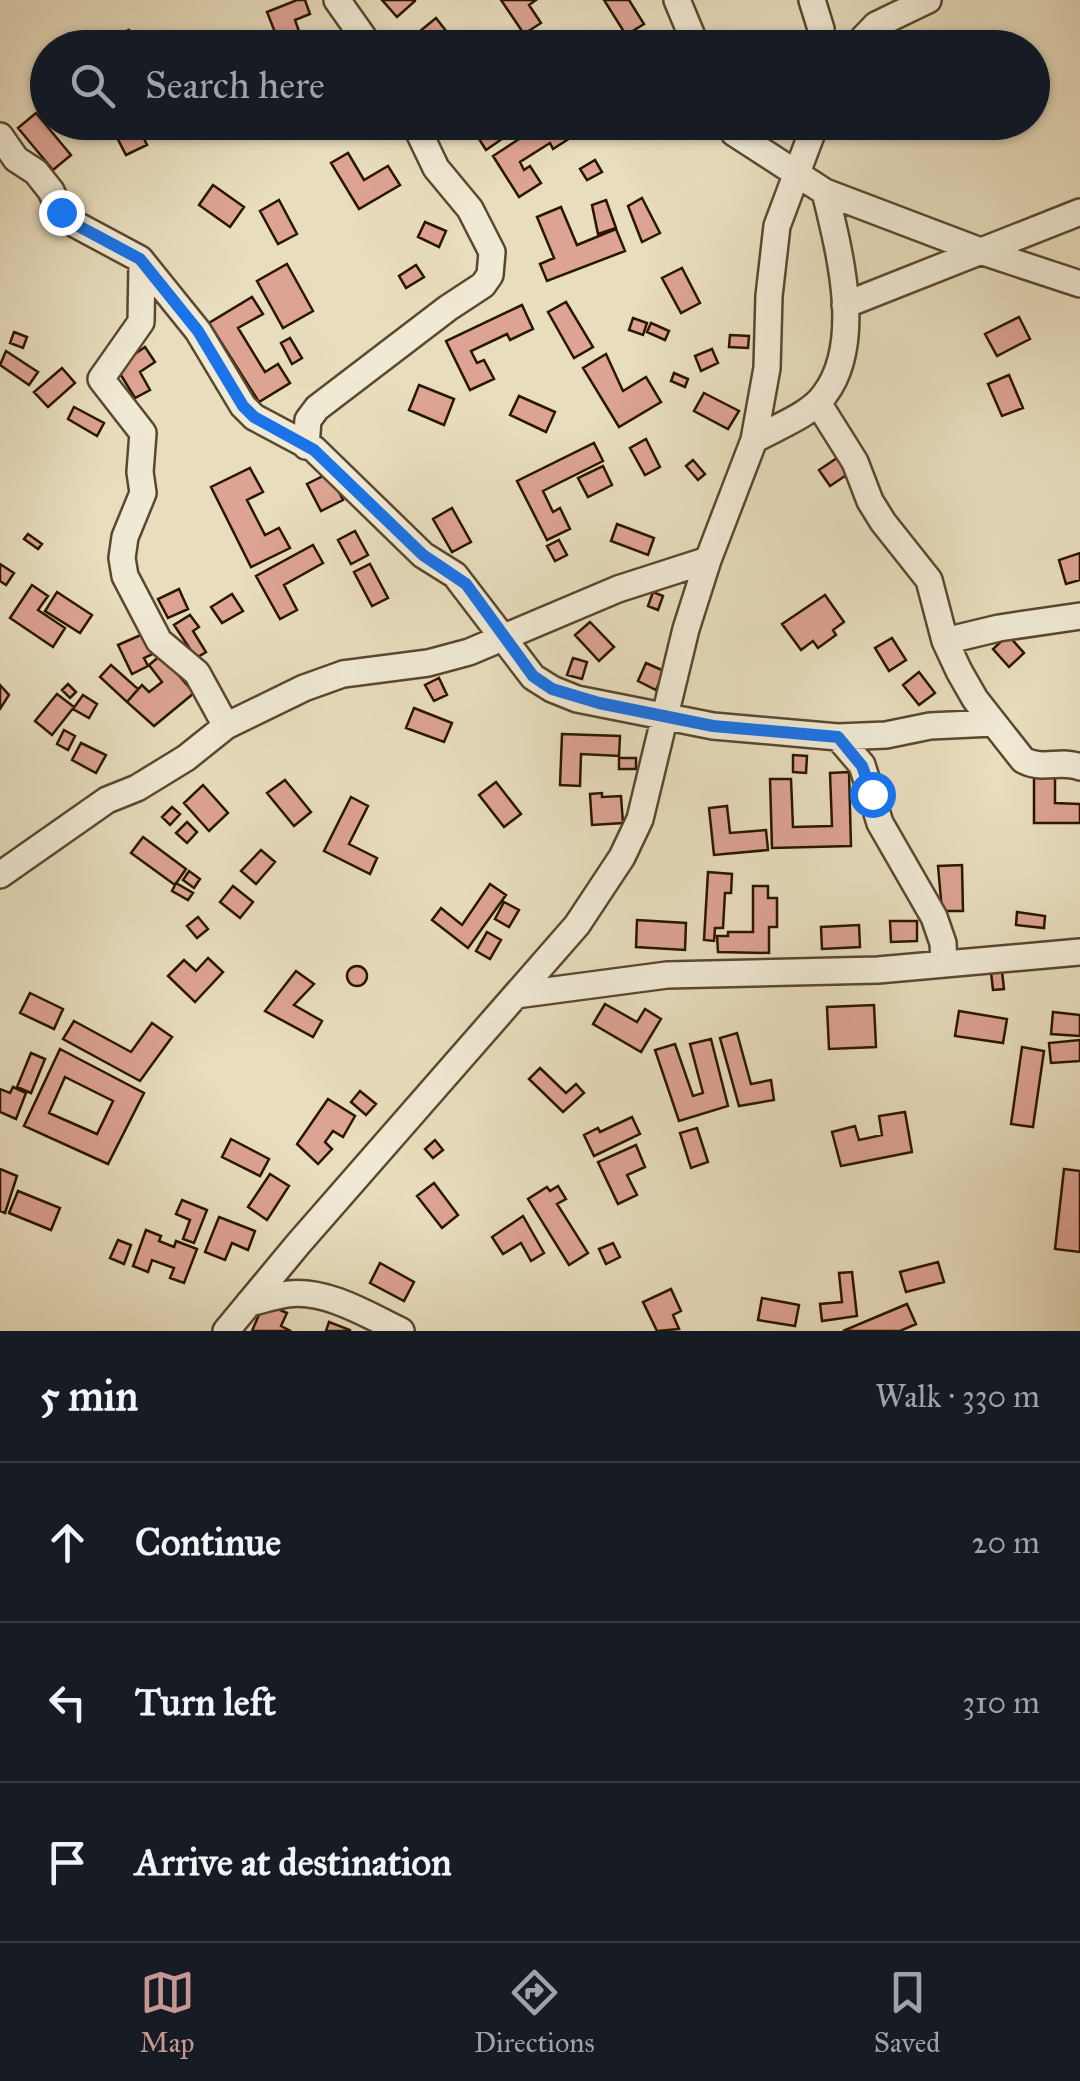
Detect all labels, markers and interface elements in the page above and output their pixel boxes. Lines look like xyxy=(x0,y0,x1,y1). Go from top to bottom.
search box xyxy=(30,30,1050,140)
icon: search xyxy=(65,58,120,113)
text: Search here xyxy=(145,62,325,108)
route end xyxy=(39,190,85,236)
route start xyxy=(850,772,896,818)
text: 5 min xyxy=(40,1370,138,1422)
text: Walk · 330 m xyxy=(875,1377,1040,1416)
icon: ahead xyxy=(40,1515,95,1570)
text: Continue xyxy=(135,1519,281,1565)
text: 20 m xyxy=(972,1523,1040,1562)
icon: left xyxy=(40,1675,95,1730)
text: Turn left xyxy=(135,1679,276,1725)
text: 310 m xyxy=(962,1683,1040,1722)
icon: arrive xyxy=(40,1835,95,1890)
text: Arrive at destination xyxy=(135,1839,452,1885)
tab: Map xyxy=(140,1965,195,2060)
tab: Directions xyxy=(474,1965,595,2060)
tab: Saved xyxy=(874,1965,940,2060)

